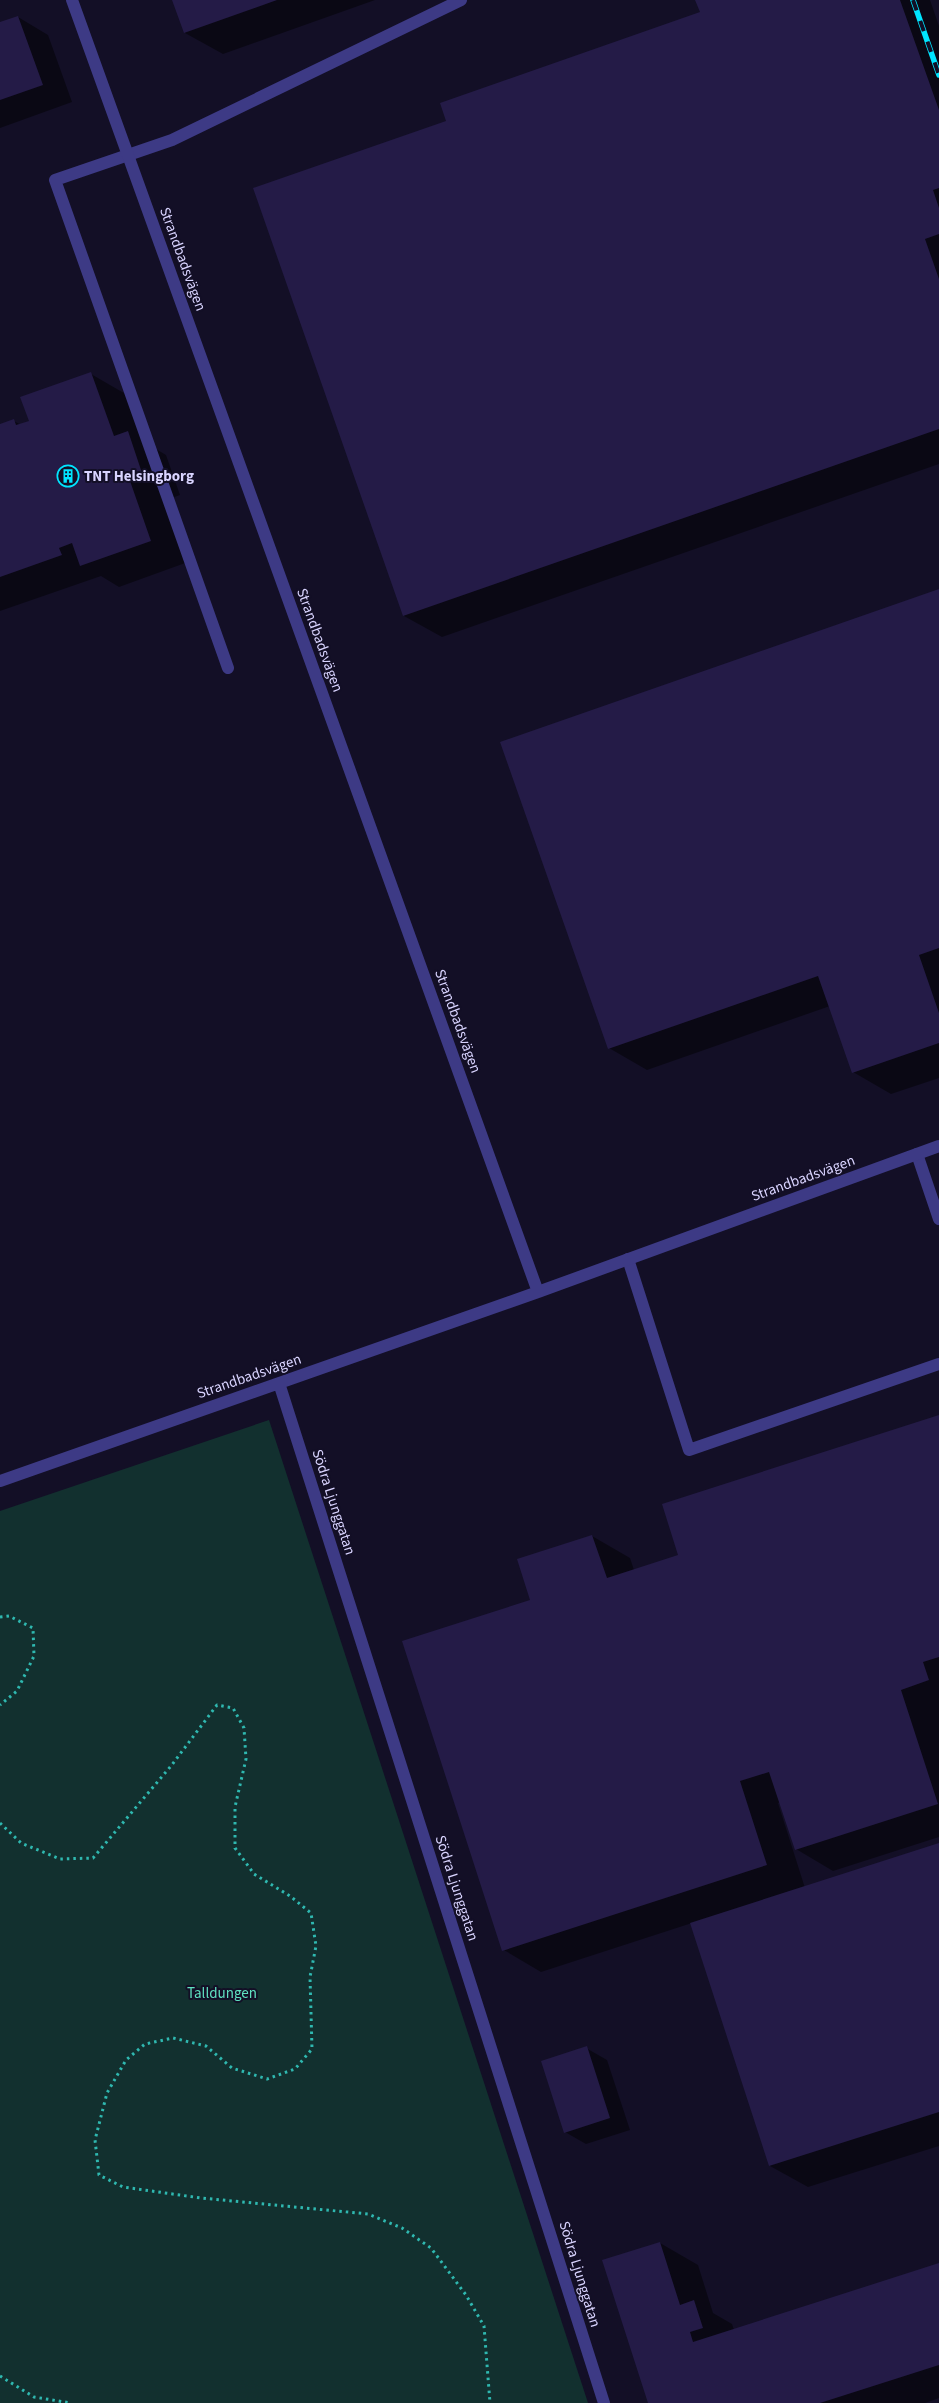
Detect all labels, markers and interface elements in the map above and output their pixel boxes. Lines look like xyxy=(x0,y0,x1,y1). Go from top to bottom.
street label: Strandbadsvägen xyxy=(154,204,211,314)
building icon: TNT Helsingborg xyxy=(56,464,80,488)
place label: TNT Helsingborg xyxy=(84,466,194,487)
street label: Strandbadsvägen xyxy=(291,585,348,695)
street label: Strandbadsvägen xyxy=(429,966,486,1076)
street label: Strandbadsvägen xyxy=(748,1150,858,1207)
street label: Strandbadsvägen xyxy=(194,1349,304,1404)
street label: Södra Ljunggatan xyxy=(307,1447,361,1558)
street label: Södra Ljunggatan xyxy=(430,1833,484,1944)
park label: Talldungen xyxy=(187,1983,257,2004)
street label: Södra Ljunggatan xyxy=(553,2218,606,2330)

